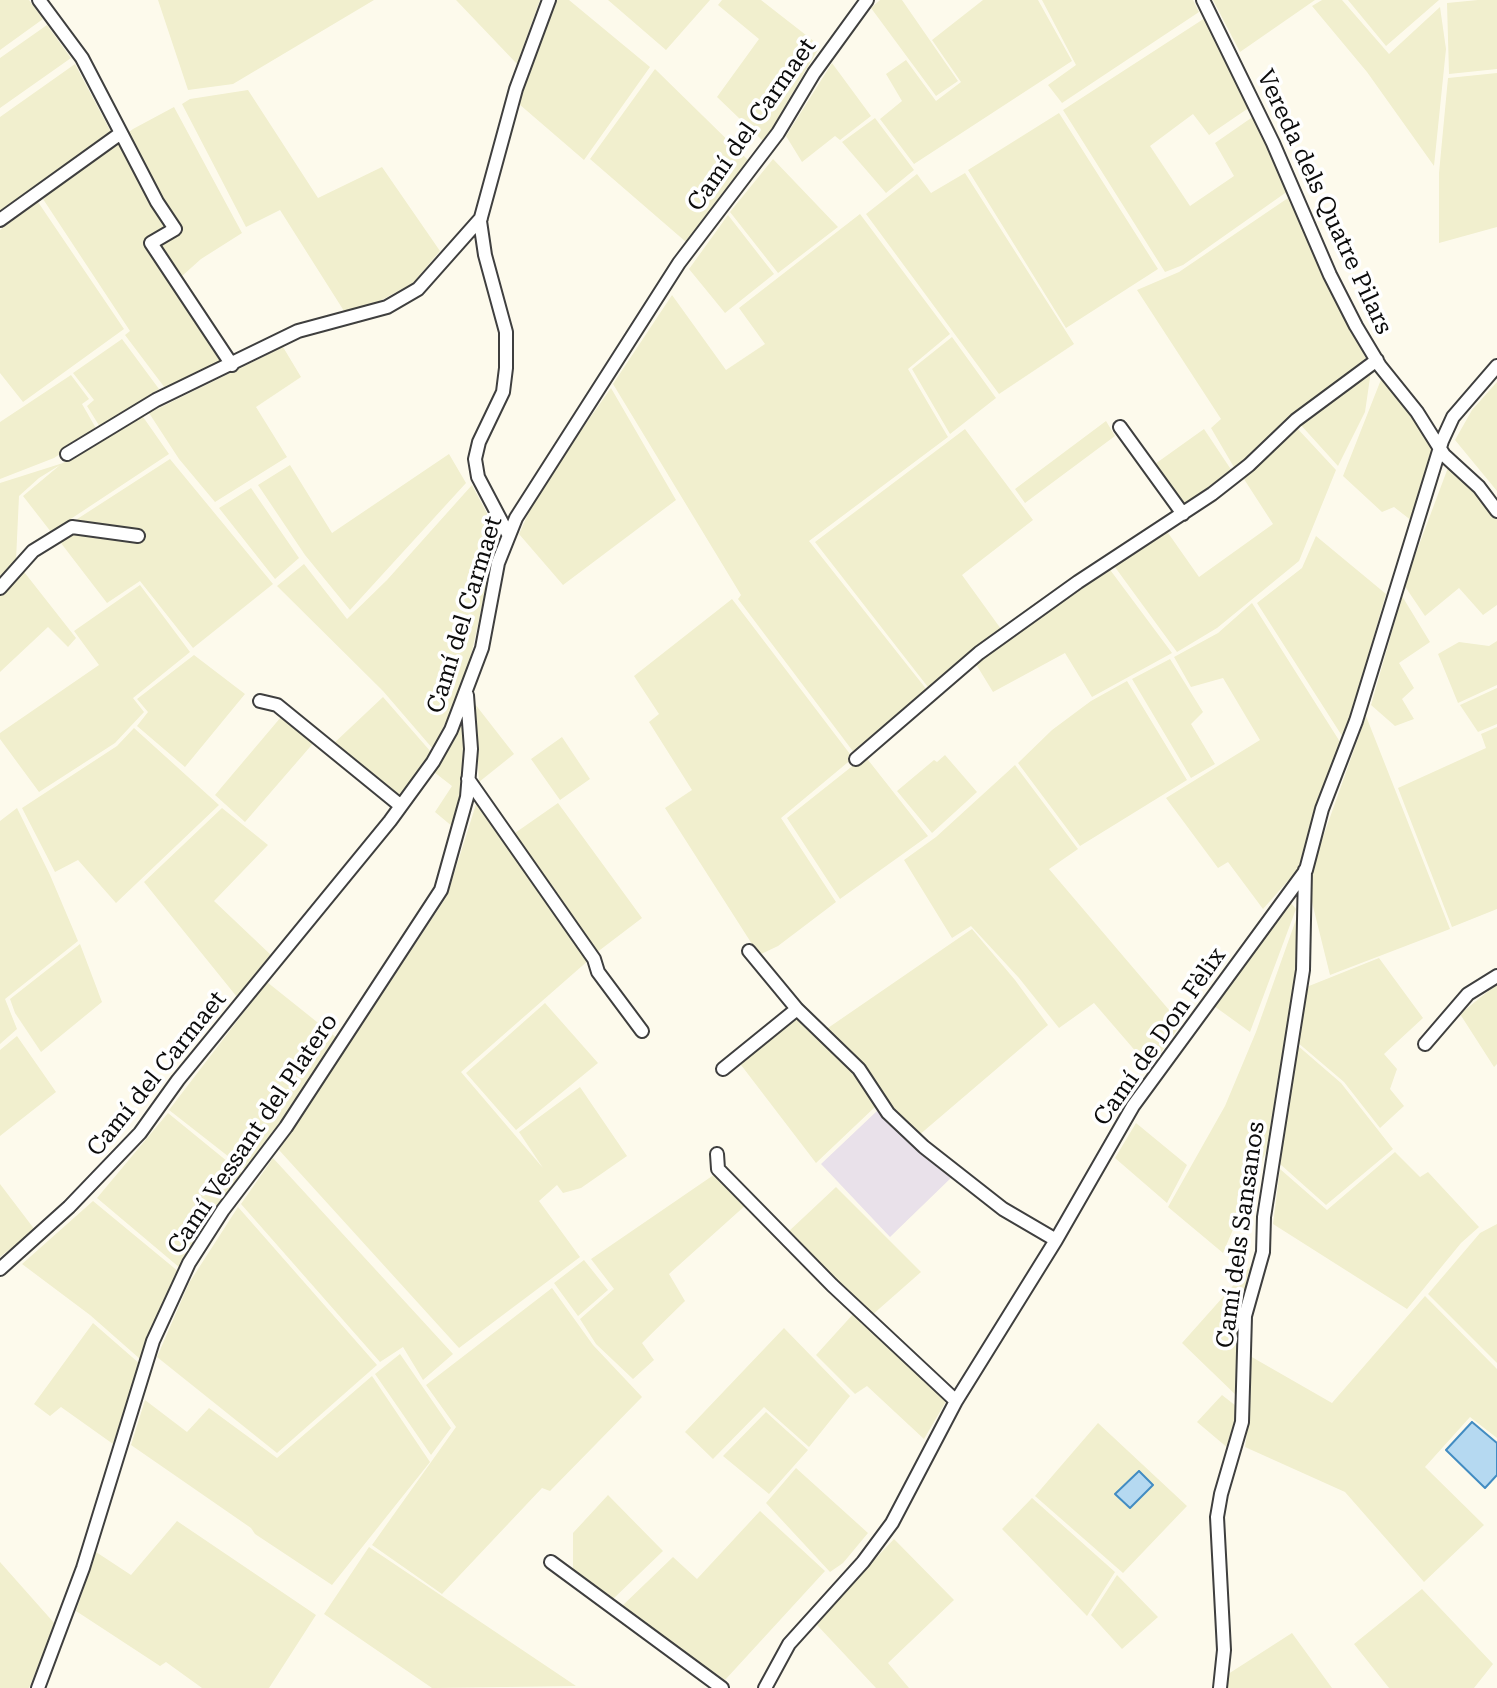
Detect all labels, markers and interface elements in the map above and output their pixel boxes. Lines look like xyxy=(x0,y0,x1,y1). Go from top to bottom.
street label: Camí del Carmaet xyxy=(682,33,822,217)
street label: Vereda dels Quatre Pilars xyxy=(1250,65,1398,339)
street label: Camí del Carmaet xyxy=(421,513,509,717)
street label: Camí de Don Fèlix xyxy=(1088,942,1232,1132)
street label: Camí del Carmaet xyxy=(81,985,233,1163)
street label: Camí Vessant del Platero xyxy=(162,1008,344,1260)
street label: Camí dels Sansanos xyxy=(1211,1120,1271,1350)

